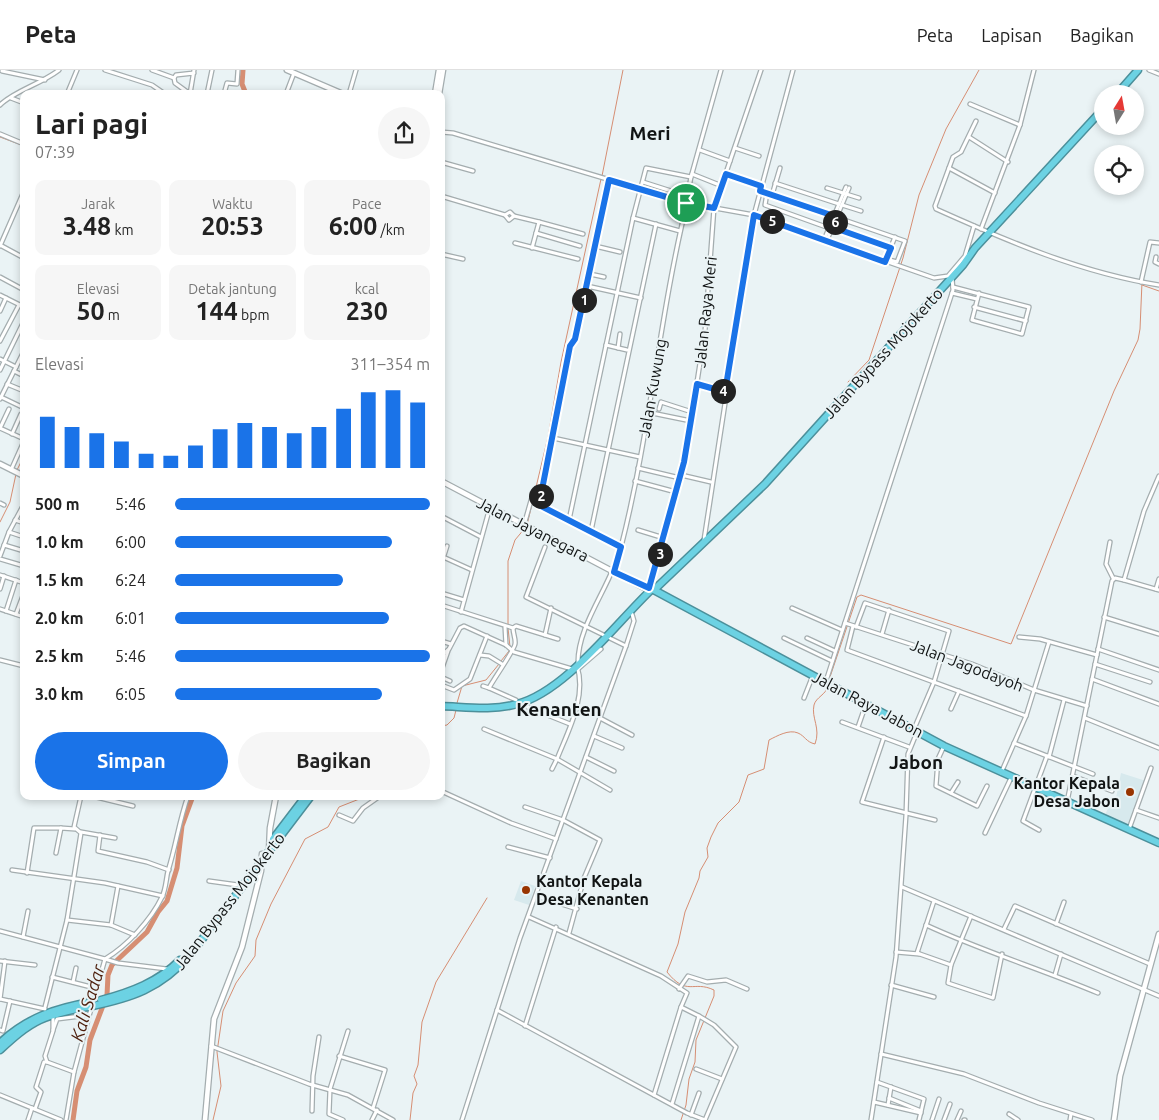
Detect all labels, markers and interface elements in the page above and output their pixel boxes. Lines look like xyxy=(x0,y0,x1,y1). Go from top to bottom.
text: Peta xyxy=(25,21,77,48)
text: Peta xyxy=(917,25,953,45)
text: Lapisan xyxy=(981,25,1042,45)
text: Bagikan xyxy=(1070,25,1134,45)
north arrow xyxy=(1094,85,1144,135)
map controls xyxy=(1094,85,1144,195)
button: share xyxy=(378,107,430,159)
text: Lari pagi xyxy=(35,108,148,139)
district label: Meri xyxy=(630,122,670,144)
text: 07:39 xyxy=(35,143,75,161)
button: locate xyxy=(1094,145,1144,195)
pin xyxy=(665,182,707,224)
icon: arrive xyxy=(672,189,700,217)
text: Jarak xyxy=(81,196,115,212)
text: Waktu xyxy=(212,196,253,212)
text: Pace xyxy=(352,196,382,212)
pin: 5 xyxy=(760,208,784,234)
pin: 6 xyxy=(822,210,848,234)
text: 3.48 xyxy=(63,212,111,240)
text: 20:53 xyxy=(201,212,264,240)
text: 6:00 xyxy=(329,212,377,240)
text: 5 xyxy=(769,213,776,229)
text: 6 xyxy=(832,214,839,230)
text: km xyxy=(111,222,134,238)
text: /km xyxy=(377,222,405,238)
street label: Jalan Raya Meri xyxy=(690,255,720,369)
text: Elevasi xyxy=(77,281,120,297)
text: Detak jantung xyxy=(188,281,277,297)
text: kcal xyxy=(355,281,379,297)
street label: Jalan Bypass Mojokerto xyxy=(820,284,946,422)
pin: 1 xyxy=(572,288,596,312)
text: 1 xyxy=(581,292,588,308)
text: 50 xyxy=(76,297,105,325)
text: 144 xyxy=(196,297,238,325)
text: 230 xyxy=(346,297,388,325)
text: m xyxy=(105,307,120,323)
text: bpm xyxy=(238,307,269,323)
street label: Jalan Kuwung xyxy=(634,337,670,439)
text: Elevasi xyxy=(35,355,84,373)
text: 311–354 m xyxy=(350,355,430,373)
pin: 4 xyxy=(710,378,736,404)
text: 4 xyxy=(720,383,727,399)
pin: 2 xyxy=(528,484,554,508)
text: 2 xyxy=(538,488,545,504)
street label: Jalan Jayanegara xyxy=(474,493,592,565)
text: 500 m xyxy=(35,495,80,513)
text: 5:46 xyxy=(115,495,146,513)
text: 1.0 km xyxy=(35,533,84,551)
text: 6:00 xyxy=(115,533,146,551)
pin: 3 xyxy=(648,542,672,566)
text: 3 xyxy=(657,546,664,562)
text: 1.5 km xyxy=(35,571,84,589)
text: 6:24 xyxy=(115,571,146,589)
text: 2.0 km xyxy=(35,609,84,627)
text: 6:01 xyxy=(115,609,146,627)
street label: Jalan Jagodayoh xyxy=(908,635,1026,695)
text: 2.5 km xyxy=(35,647,84,665)
text: 5:46 xyxy=(115,647,146,665)
street label: Jalan Raya Jabon xyxy=(809,667,927,741)
text: 3.0 km xyxy=(35,685,84,703)
text: 6:05 xyxy=(115,685,146,703)
district label: Kenanten xyxy=(516,698,602,720)
button: Simpan xyxy=(35,732,228,790)
button: Bagikan xyxy=(238,732,430,790)
district label: Jabon xyxy=(889,751,943,773)
place label: Kantor Kepala Desa Jabon xyxy=(1013,774,1120,810)
marker: Kantor Kepala Desa Jabon xyxy=(1124,786,1136,798)
street label: Jalan Bypass Mojokerto xyxy=(170,829,288,973)
place label: Kantor Kepala Desa Kenanten xyxy=(536,872,649,908)
marker: Kantor Kepala Desa Kenanten xyxy=(520,884,532,896)
water label: Kali Sadar xyxy=(66,961,109,1044)

